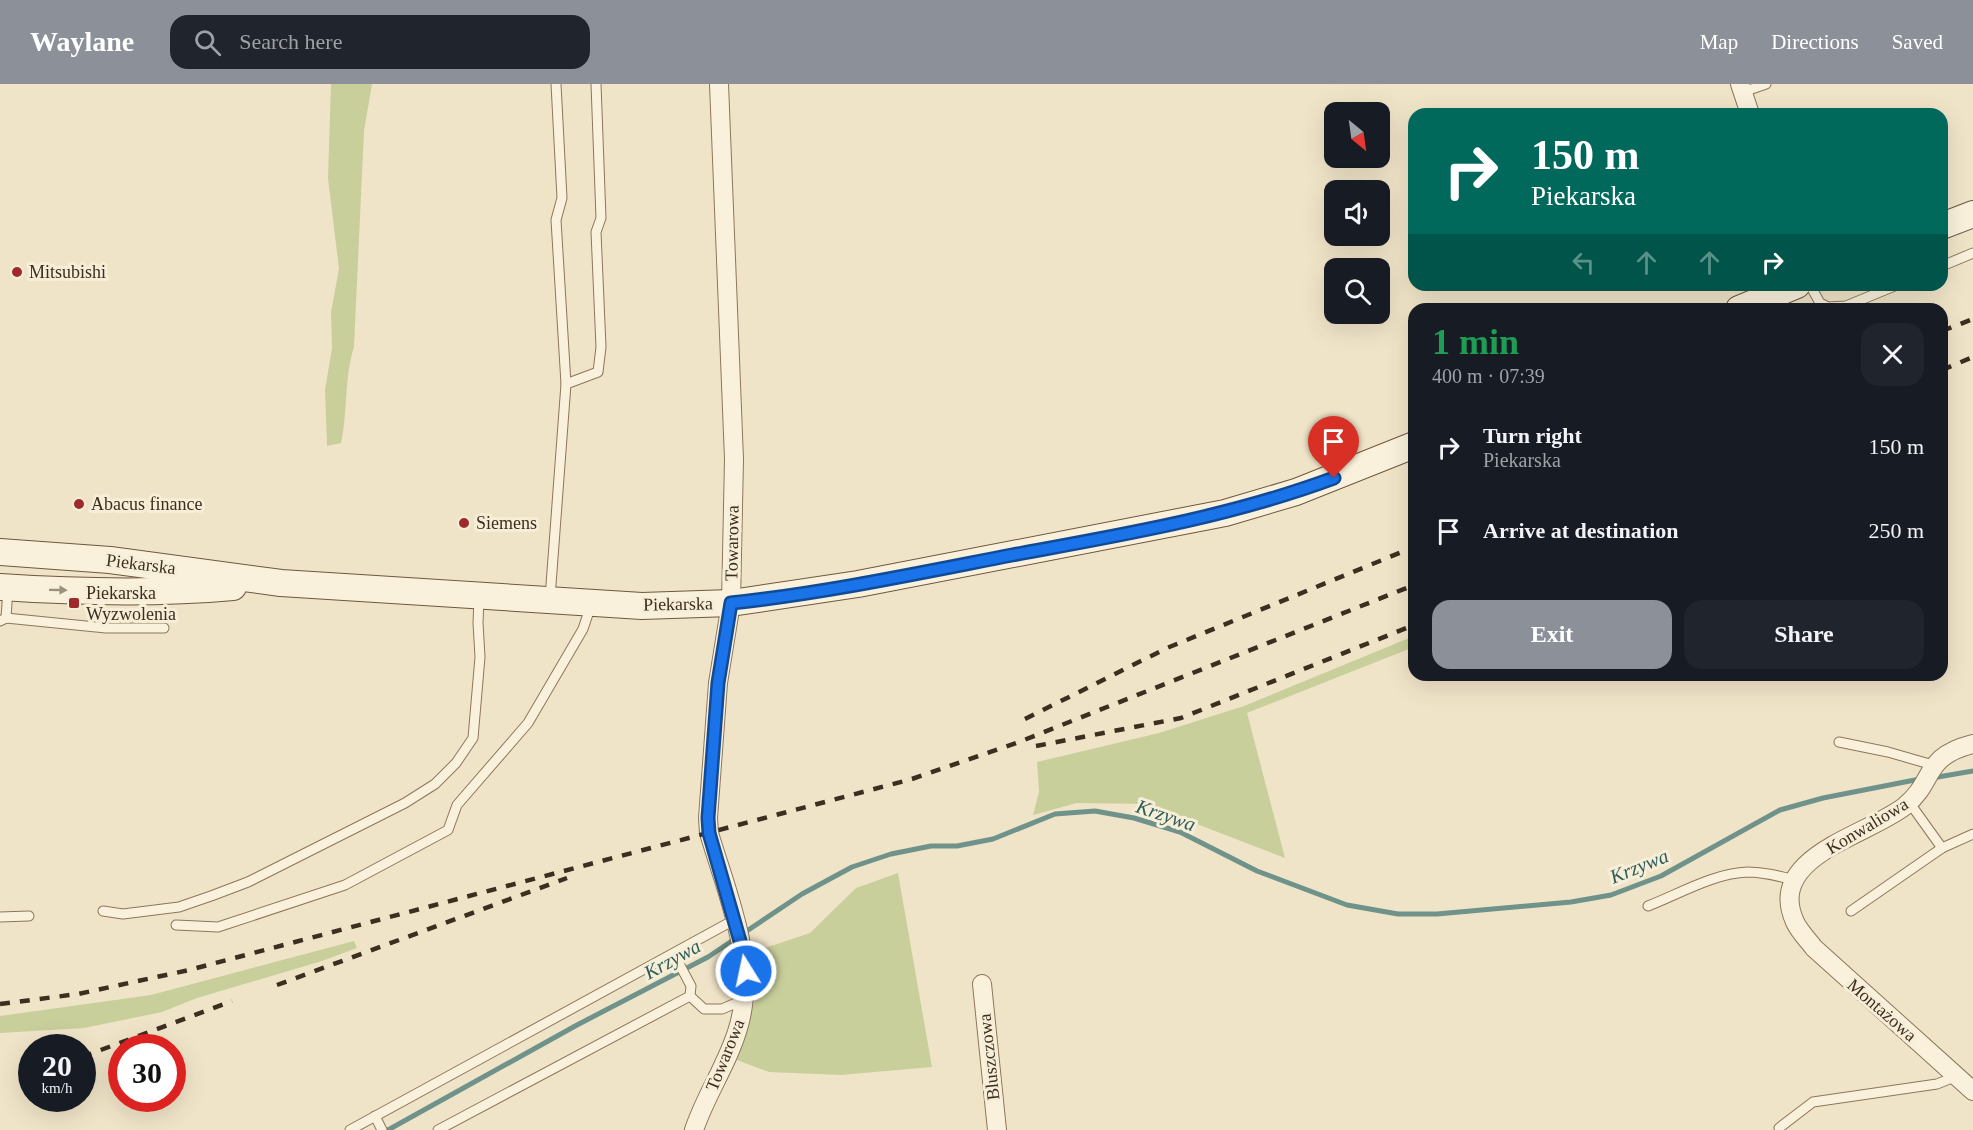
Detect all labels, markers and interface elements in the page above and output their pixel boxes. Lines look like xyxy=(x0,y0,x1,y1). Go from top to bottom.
search box xyxy=(170,15,590,69)
text: Waylane xyxy=(30,26,134,57)
icon: search xyxy=(191,26,224,59)
text: Search here xyxy=(239,29,342,54)
text: Map xyxy=(1700,30,1738,54)
text: Directions xyxy=(1771,30,1859,54)
text: Saved xyxy=(1892,30,1943,54)
north arrow xyxy=(1324,102,1390,168)
map controls xyxy=(1324,102,1390,324)
icon: right xyxy=(1432,132,1510,210)
text: 150 m xyxy=(1531,132,1640,178)
button: sound xyxy=(1324,180,1390,246)
text: Piekarska xyxy=(1531,181,1636,211)
icon: left xyxy=(1567,246,1600,279)
icon: ahead xyxy=(1630,246,1663,279)
icon: ahead xyxy=(1693,246,1726,279)
icon: right xyxy=(1756,246,1789,279)
button: search xyxy=(1324,258,1390,324)
place label: Mitsubishi xyxy=(29,262,106,282)
marker: Mitsubishi xyxy=(10,265,24,279)
text: 1 min xyxy=(1432,322,1519,362)
button: close xyxy=(1861,323,1924,386)
text: 400 m · 07:39 xyxy=(1432,365,1545,387)
pin xyxy=(1308,416,1359,478)
text: Turn right xyxy=(1483,423,1582,448)
icon: arrive xyxy=(1317,425,1350,458)
icon: right xyxy=(1432,431,1465,464)
text: 150 m xyxy=(1868,434,1924,459)
text: Piekarska xyxy=(1483,449,1561,471)
place label: Abacus finance xyxy=(91,494,202,514)
marker: Abacus finance xyxy=(72,497,86,511)
street label: Towarowa xyxy=(721,505,743,581)
place label: Siemens xyxy=(476,513,537,533)
icon: arrive xyxy=(1432,515,1465,548)
marker: Siemens xyxy=(457,516,471,530)
text: Arrive at destination xyxy=(1483,518,1679,543)
text: 250 m xyxy=(1868,518,1924,543)
street label: Piekarska xyxy=(105,550,177,578)
place label: Piekarska Wyzwolenia xyxy=(86,583,176,624)
one-way arrow xyxy=(49,585,68,595)
street label: Piekarska xyxy=(643,593,713,615)
marker: Piekarska Wyzwolenia xyxy=(67,596,81,610)
button: Exit xyxy=(1432,600,1672,669)
button: Share xyxy=(1684,600,1924,669)
water label: Krzywa xyxy=(1132,794,1198,836)
street label: Konwaliowa xyxy=(1822,794,1912,858)
water label: Krzywa xyxy=(1606,844,1672,889)
water label: Krzywa xyxy=(639,935,705,985)
position arrow xyxy=(714,939,778,1003)
street label: Montażowa xyxy=(1843,975,1921,1045)
street label: Bluszczowa xyxy=(975,1013,1003,1101)
street label: Towarowa xyxy=(702,1016,748,1094)
speed limit sign: 30 xyxy=(108,1034,186,1112)
text: 20 xyxy=(42,1049,72,1082)
text: km/h xyxy=(42,1080,72,1096)

